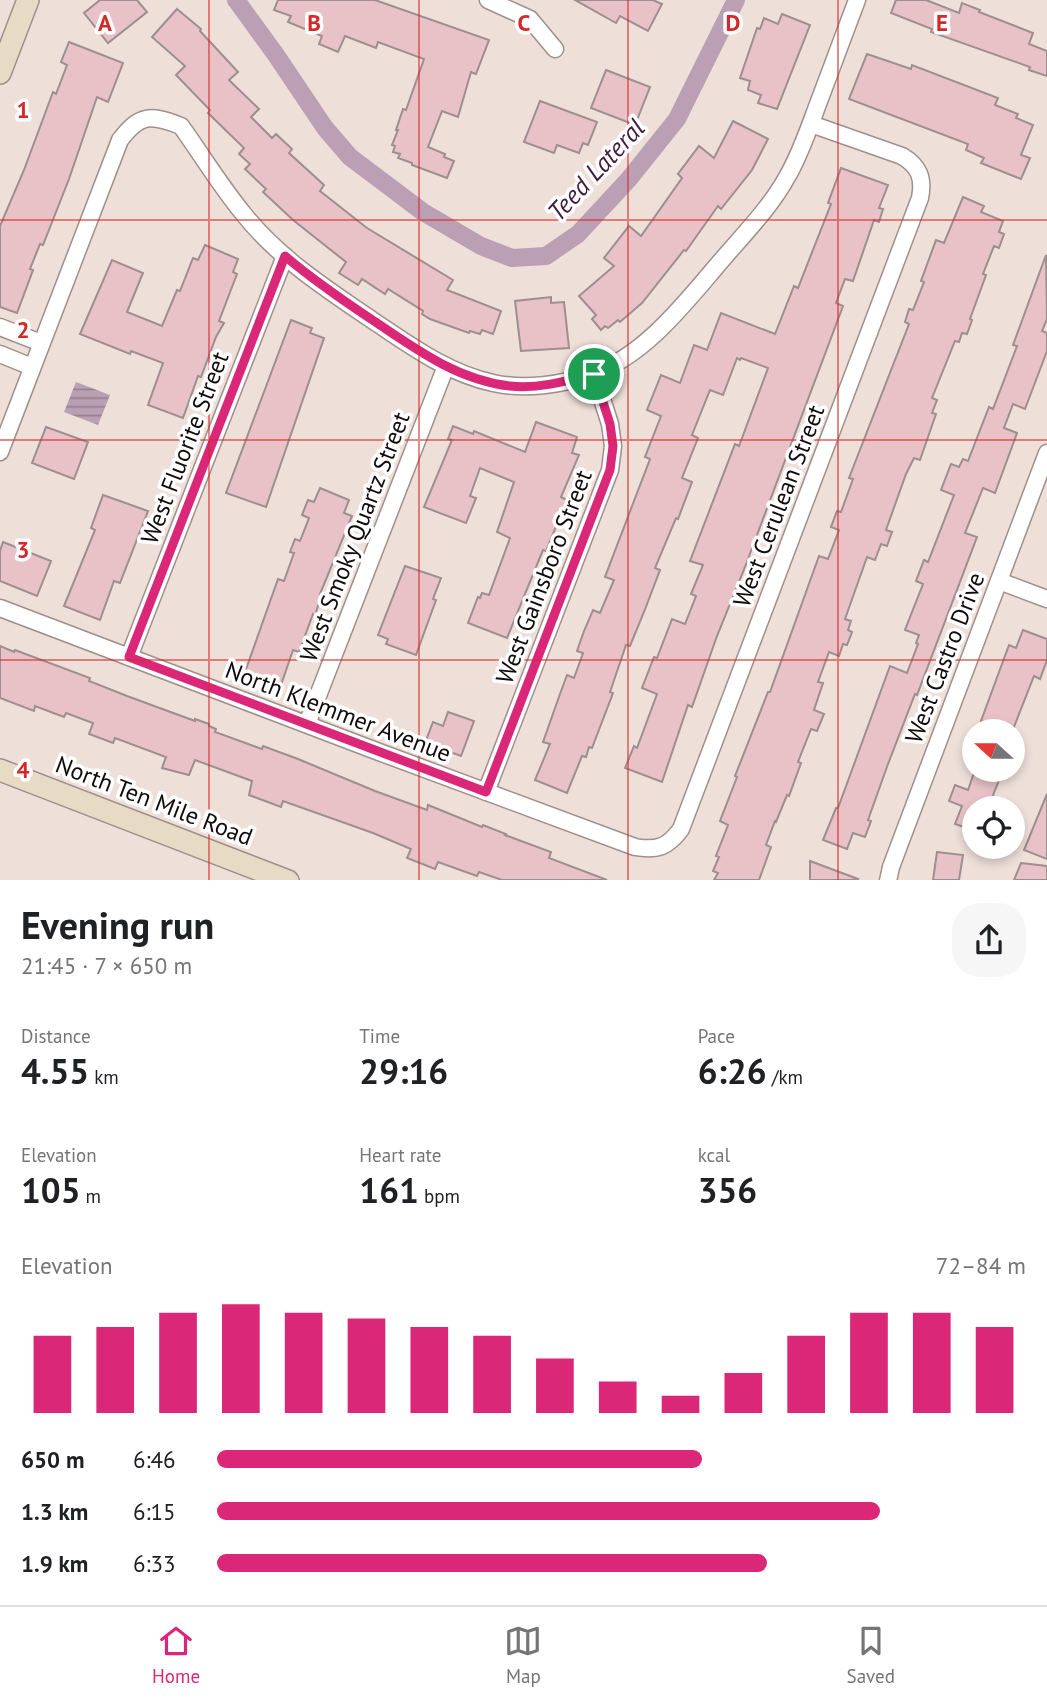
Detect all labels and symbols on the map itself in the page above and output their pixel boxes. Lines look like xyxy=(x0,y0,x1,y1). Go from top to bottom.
text: A xyxy=(98,8,112,37)
text: B xyxy=(307,8,321,37)
text: C xyxy=(518,8,531,37)
text: D xyxy=(726,8,740,37)
text: E xyxy=(936,8,948,37)
text: 1 xyxy=(16,95,30,124)
water label: Teed Lateral xyxy=(540,112,651,228)
text: 2 xyxy=(16,315,30,344)
pin xyxy=(564,344,624,404)
street label: West Fluorite Street xyxy=(134,347,235,548)
street label: West Cerulean Street xyxy=(726,400,831,611)
street label: West Smoky Quartz Street xyxy=(293,408,416,666)
street label: West Gainsboro Street xyxy=(488,466,599,688)
text: 3 xyxy=(16,535,30,564)
street label: West Castro Drive xyxy=(898,568,991,748)
street label: North Klemmer Avenue xyxy=(221,654,455,769)
north arrow xyxy=(962,719,1026,782)
street label: North Ten Mile Road xyxy=(51,749,257,852)
text: 4 xyxy=(16,755,30,784)

